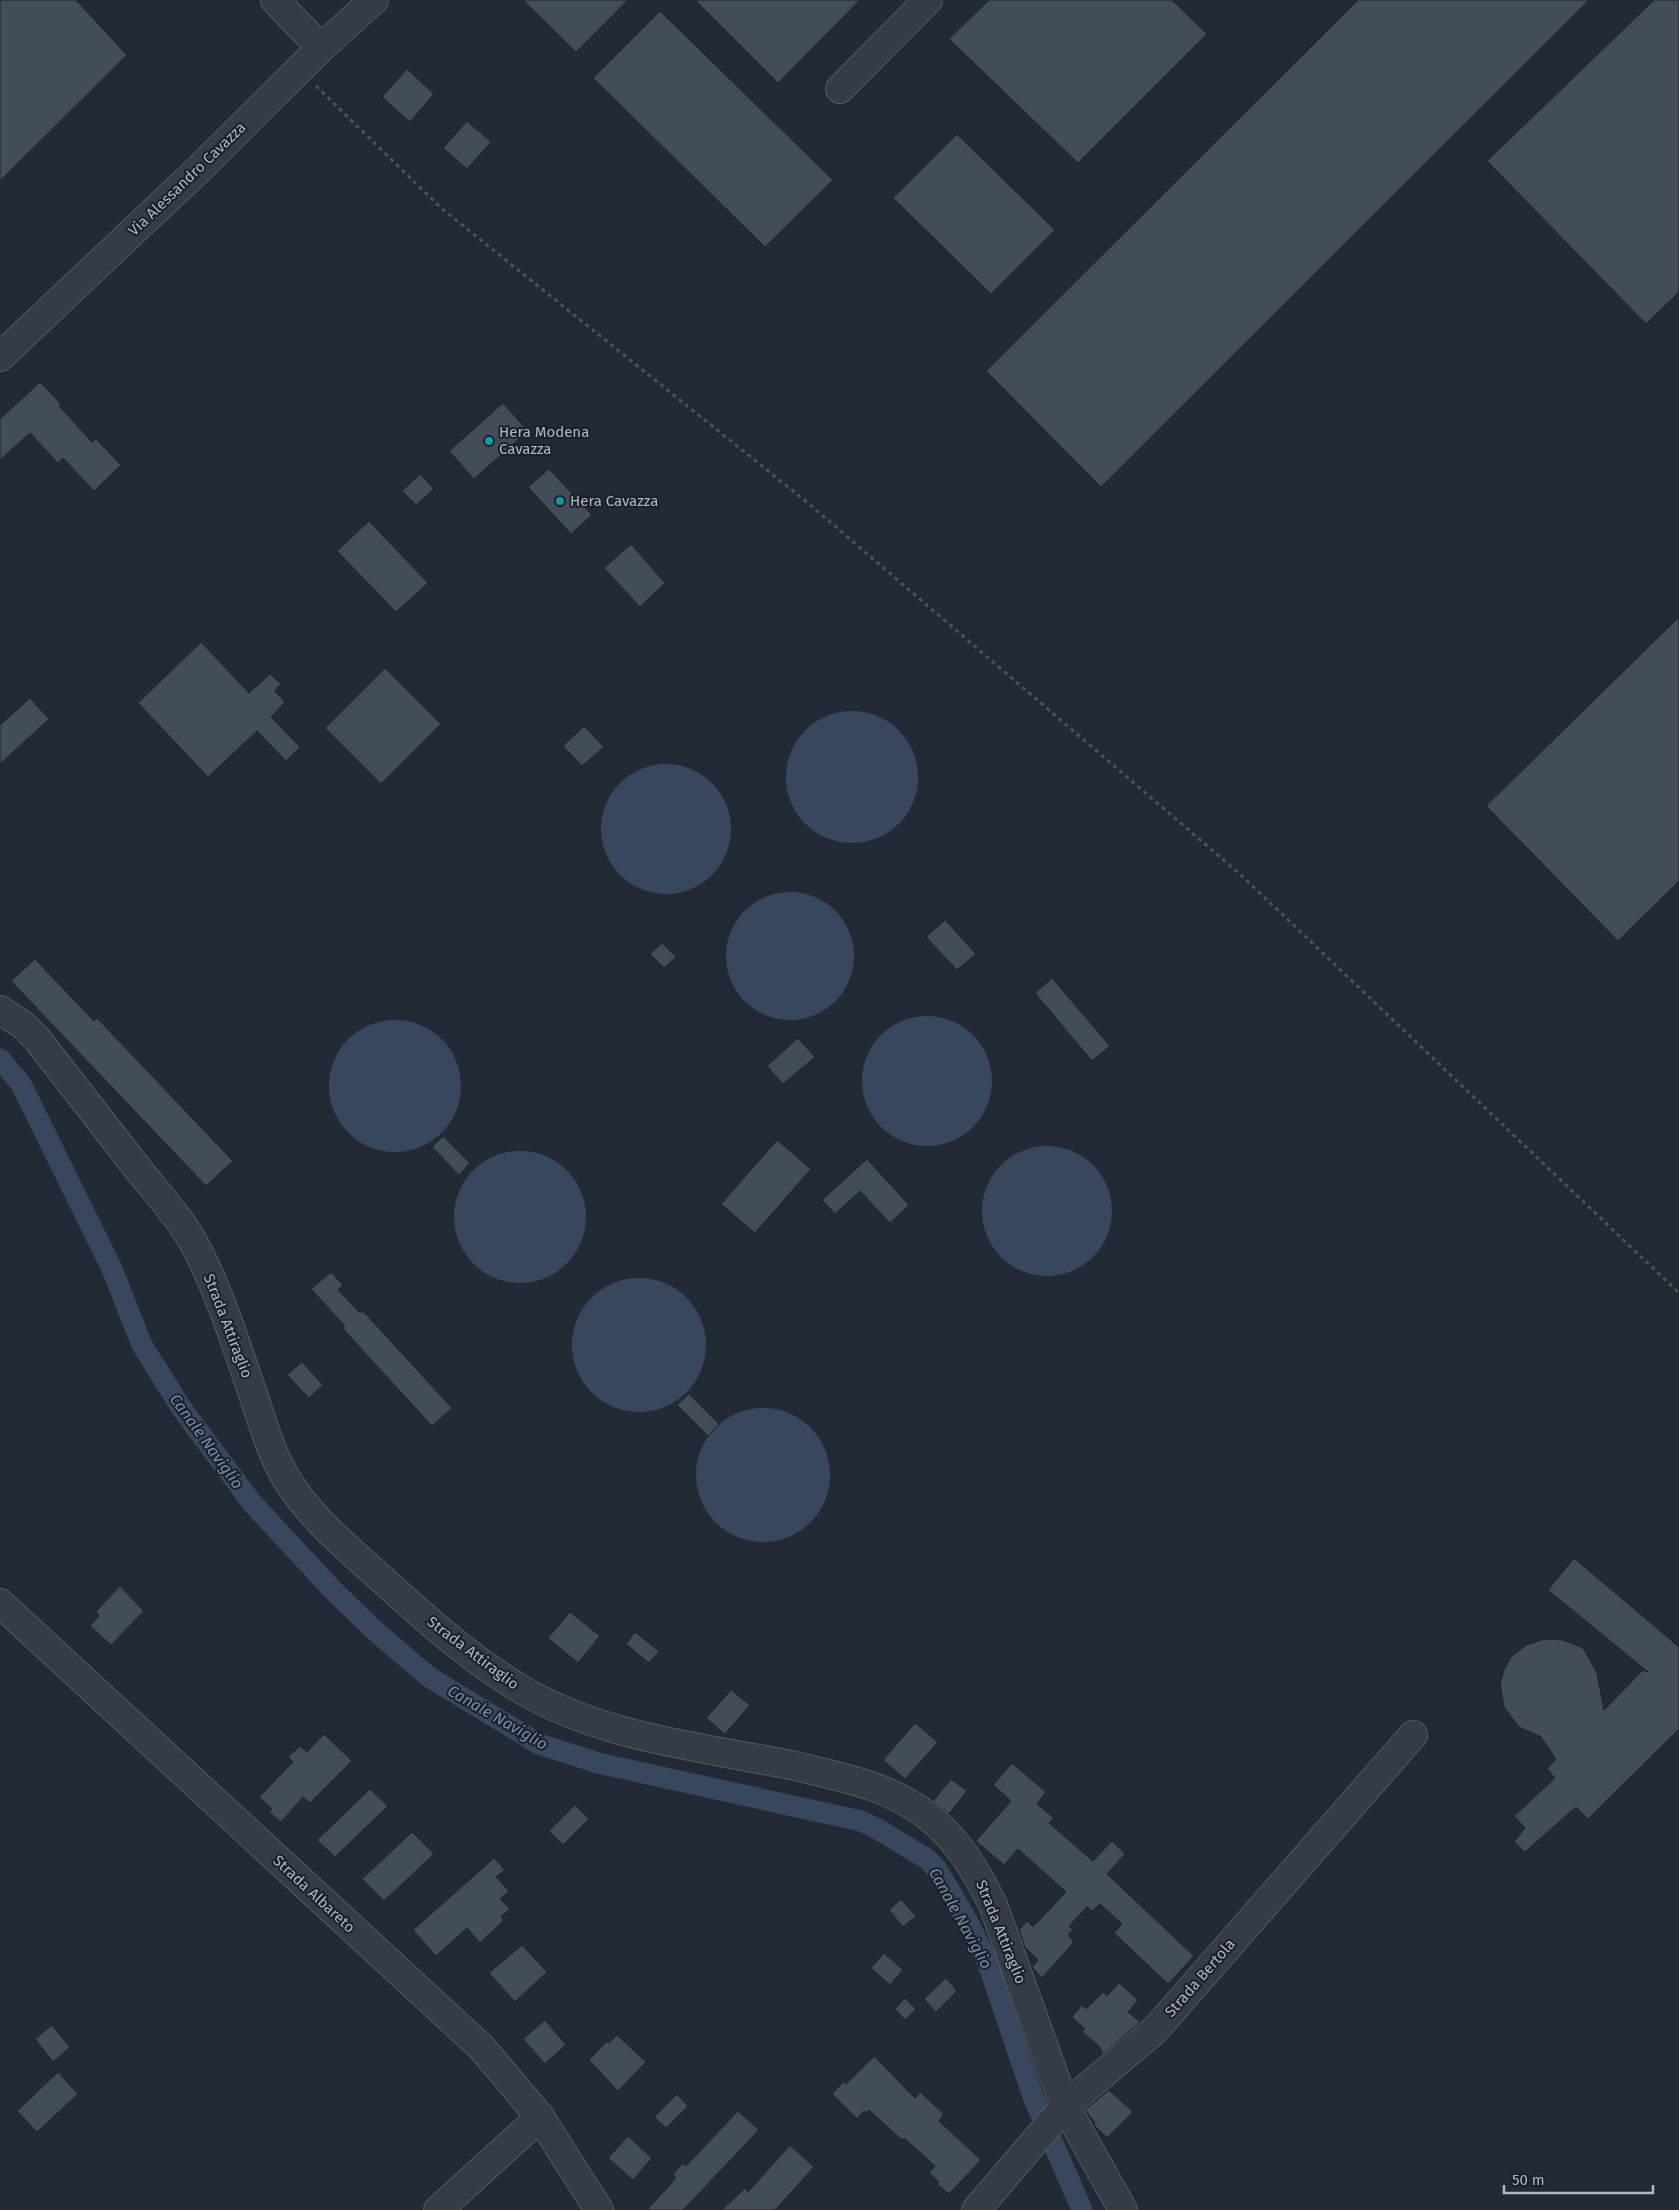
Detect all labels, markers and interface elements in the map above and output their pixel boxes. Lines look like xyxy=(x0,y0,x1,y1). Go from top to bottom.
street label: Via Alessandro Cavazza xyxy=(125,118,249,240)
place label: Hera Modena Cavazza xyxy=(499,423,589,458)
marker: Hera Modena Cavazza xyxy=(483,435,495,447)
place label: Hera Cavazza xyxy=(570,492,658,510)
marker: Hera Cavazza xyxy=(554,495,566,507)
street label: Strada Attiraglio xyxy=(200,1271,256,1381)
water label: Canale Naviglio xyxy=(166,1390,247,1492)
street label: Strada Attiraglio xyxy=(424,1613,522,1693)
water label: Canale Naviglio xyxy=(444,1681,551,1754)
street label: Strada Albareto xyxy=(269,1851,359,1937)
water label: Canale Naviglio xyxy=(925,1864,996,1972)
street label: Strada Attiraglio xyxy=(972,1878,1030,1986)
street label: Strada Bertola xyxy=(1161,1935,1239,2021)
scale bar xyxy=(1504,2162,1653,2194)
text: 50 m xyxy=(1512,2171,1545,2189)

